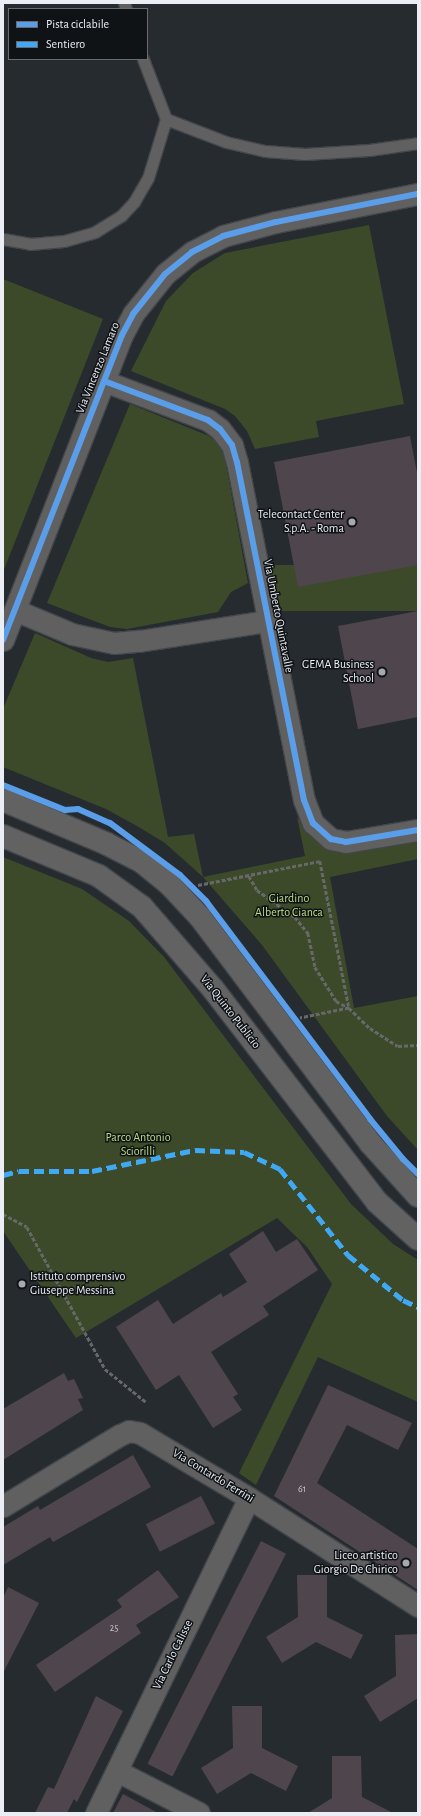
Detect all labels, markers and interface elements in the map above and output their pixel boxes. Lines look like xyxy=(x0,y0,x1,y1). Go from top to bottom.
legend xyxy=(8,8,148,60)
text: Pista ciclabile xyxy=(46,18,109,30)
text: Sentiero xyxy=(46,38,85,50)
street label: Via Vincenzo Lamaro xyxy=(73,320,123,416)
place label: Telecontact Center S.p.A. - Roma xyxy=(258,508,344,536)
marker: Telecontact Center S.p.A. - Roma xyxy=(347,517,357,527)
street label: Via Umberto Quintavalle xyxy=(260,558,296,674)
place label: GEMA Business School xyxy=(302,658,374,686)
marker: GEMA Business School xyxy=(377,667,387,677)
park label: Giardino Alberto Cianca xyxy=(255,892,323,920)
street label: Via Quinto Publicio xyxy=(197,972,263,1052)
park label: Parco Antonio Sciorilli xyxy=(105,1131,171,1159)
place label: Istituto comprensivo Giuseppe Messina xyxy=(30,1270,125,1298)
marker: Istituto comprensivo Giuseppe Messina xyxy=(17,1279,27,1289)
street label: Via Contardo Ferrini xyxy=(170,1446,256,1506)
house number: 61 xyxy=(298,1484,306,1496)
place label: Liceo artistico Giorgio De Chirico xyxy=(314,1549,398,1577)
marker: Liceo artistico Giorgio De Chirico xyxy=(401,1558,411,1568)
street label: Via Carlo Calisse xyxy=(150,1618,196,1692)
house number: 25 xyxy=(110,1623,118,1635)

